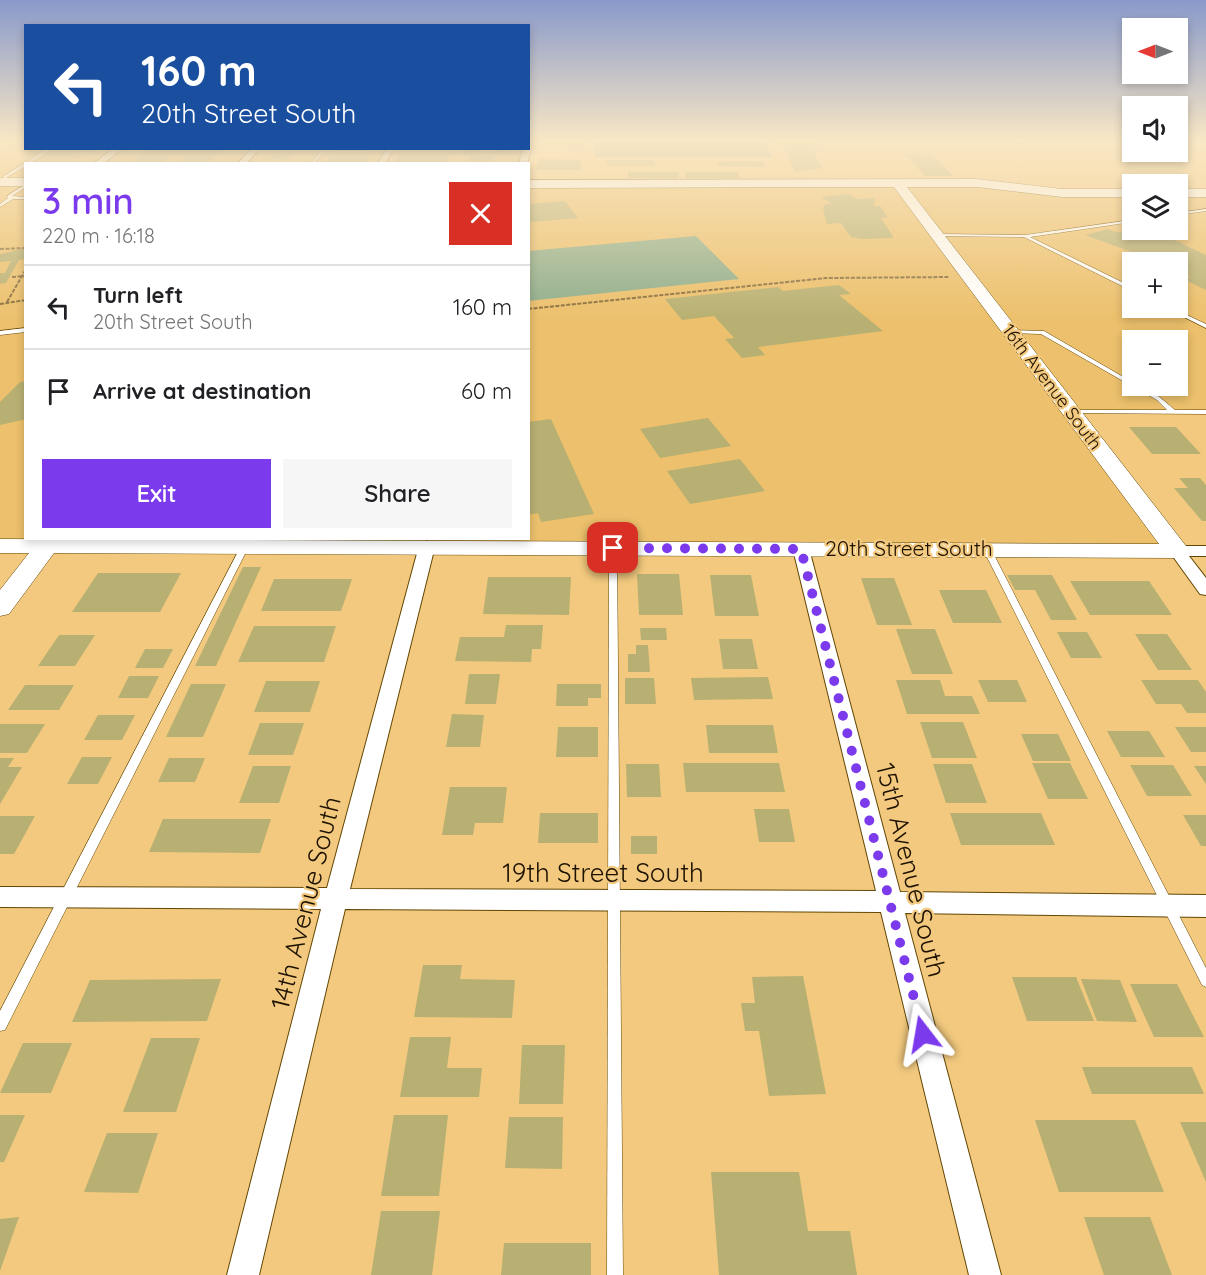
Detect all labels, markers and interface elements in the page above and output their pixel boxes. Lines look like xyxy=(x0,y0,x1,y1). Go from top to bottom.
north arrow xyxy=(1122,18,1188,84)
map controls xyxy=(1122,18,1188,396)
text: 160 m xyxy=(141,44,257,97)
icon: left xyxy=(42,48,120,126)
text: 20th Street South xyxy=(141,96,356,130)
button: sound xyxy=(1122,96,1188,162)
button: layers xyxy=(1122,174,1188,240)
text: 3 min xyxy=(42,178,134,223)
button: close xyxy=(449,182,512,245)
text: 220 m · 16:18 xyxy=(42,223,155,248)
button: + xyxy=(1122,252,1188,318)
text: Turn left xyxy=(93,281,183,309)
icon: left xyxy=(42,291,75,324)
text: 160 m xyxy=(453,293,512,321)
text: 20th Street South xyxy=(93,309,253,334)
street label: 16th Avenue South xyxy=(998,319,1107,454)
button: − xyxy=(1122,330,1188,396)
icon: arrive xyxy=(42,375,75,408)
text: Arrive at destination xyxy=(93,377,311,405)
text: 60 m xyxy=(461,377,512,405)
button: Exit xyxy=(42,459,271,528)
button: Share xyxy=(283,459,512,528)
pin xyxy=(587,522,638,573)
icon: arrive xyxy=(596,531,629,564)
street label: 20th Street South xyxy=(825,535,993,561)
street label: 15th Avenue South xyxy=(869,760,954,980)
street label: 14th Avenue South xyxy=(263,793,348,1013)
street label: 19th Street South xyxy=(502,856,704,889)
position arrow xyxy=(891,1002,955,1066)

